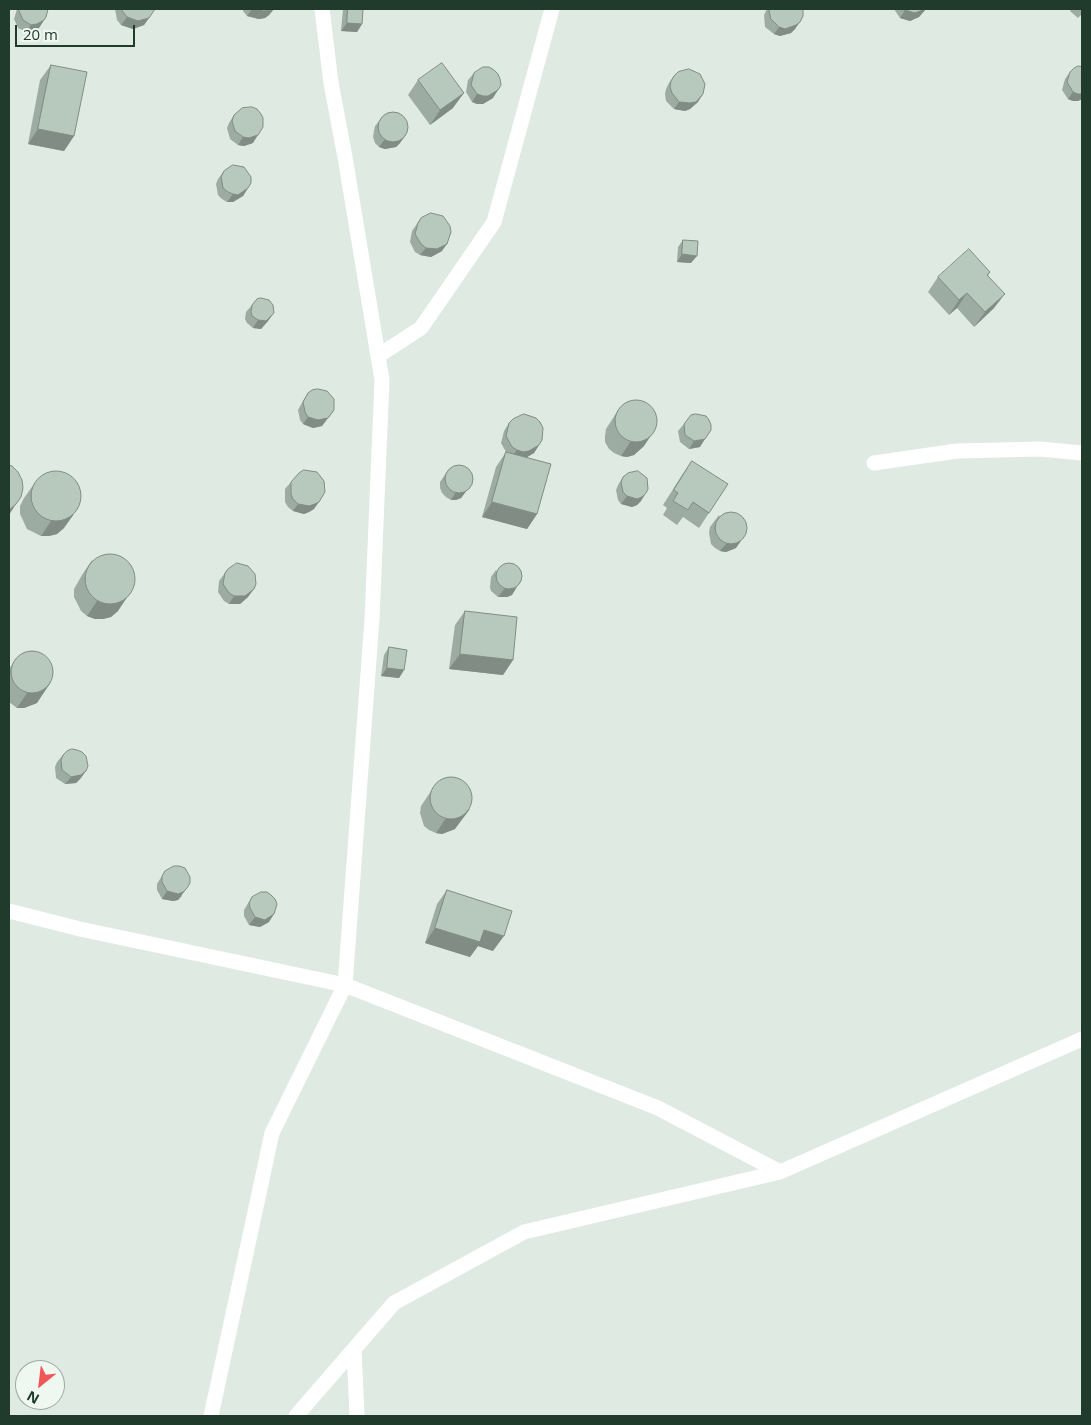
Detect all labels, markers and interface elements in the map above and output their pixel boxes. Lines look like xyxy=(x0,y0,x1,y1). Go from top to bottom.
scale bar xyxy=(18,15,138,47)
text: 20 m xyxy=(23,24,58,44)
north arrow xyxy=(15,1360,65,1410)
text: N xyxy=(23,1387,43,1409)

